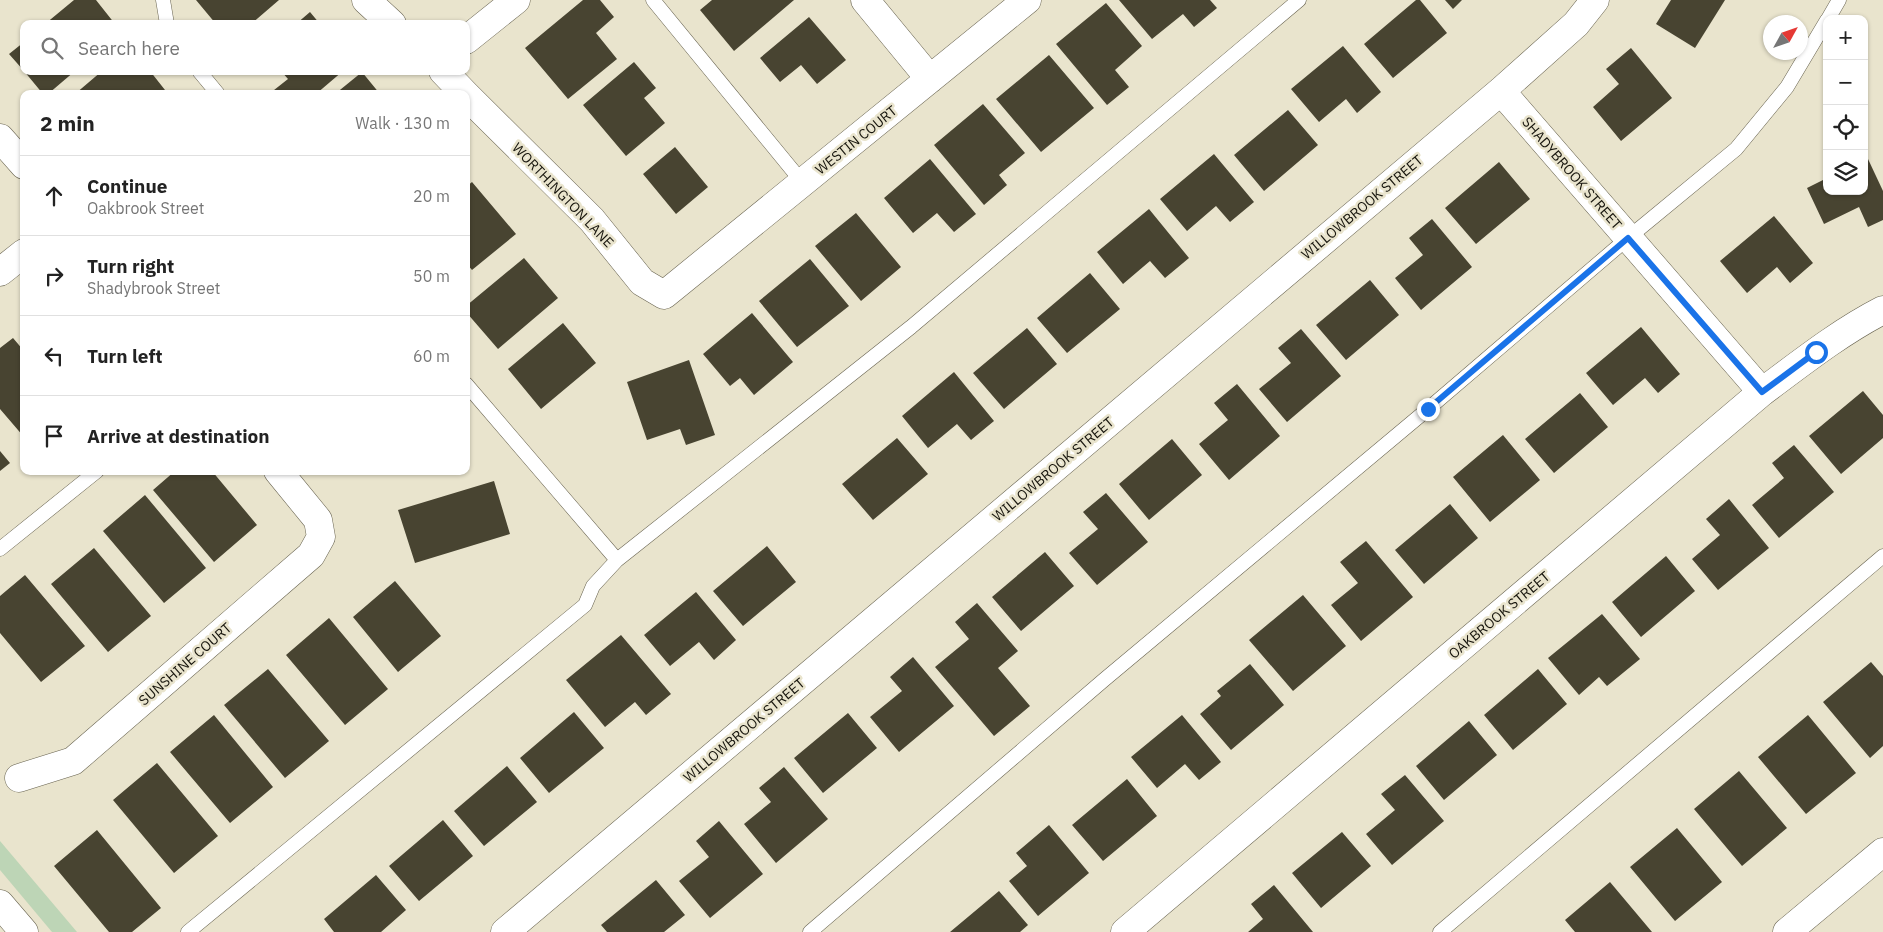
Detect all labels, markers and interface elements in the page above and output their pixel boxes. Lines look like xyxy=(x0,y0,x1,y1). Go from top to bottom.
north arrow xyxy=(1763,15,1808,60)
map controls xyxy=(1823,15,1868,195)
button: + xyxy=(1823,15,1868,60)
search box xyxy=(20,20,470,75)
icon: search xyxy=(38,34,66,62)
text: Search here xyxy=(78,36,180,60)
button: − xyxy=(1823,60,1868,105)
street label: WESTIN COURT xyxy=(812,102,900,178)
button: locate xyxy=(1823,105,1868,150)
text: 2 min xyxy=(40,109,95,137)
text: Walk · 130 m xyxy=(355,113,450,133)
street label: SHADYBROOK STREET xyxy=(1518,113,1626,233)
street label: WORTHINGTON LANE xyxy=(508,139,618,251)
button: layers xyxy=(1823,150,1868,195)
street label: WILLOWBROOK STREET xyxy=(1297,151,1427,263)
text: Continue xyxy=(87,174,167,198)
icon: ahead xyxy=(40,182,68,210)
text: 20 m xyxy=(413,186,450,206)
text: Oakbrook Street xyxy=(87,198,204,218)
text: Turn right xyxy=(87,254,174,278)
icon: right xyxy=(40,262,68,290)
text: 50 m xyxy=(413,266,450,286)
text: Shadybrook Street xyxy=(87,278,220,298)
route start xyxy=(1805,341,1828,364)
icon: left xyxy=(40,342,68,370)
text: Turn left xyxy=(87,344,163,368)
text: 60 m xyxy=(413,346,450,366)
route end xyxy=(1417,398,1440,421)
street label: WILLOWBROOK STREET xyxy=(988,413,1118,525)
icon: arrive xyxy=(40,422,68,450)
text: Arrive at destination xyxy=(87,424,270,448)
street label: OAKBROOK STREET xyxy=(1445,567,1553,663)
street label: SUNSHINE COURT xyxy=(135,619,235,709)
street label: WILLOWBROOK STREET xyxy=(679,674,809,786)

